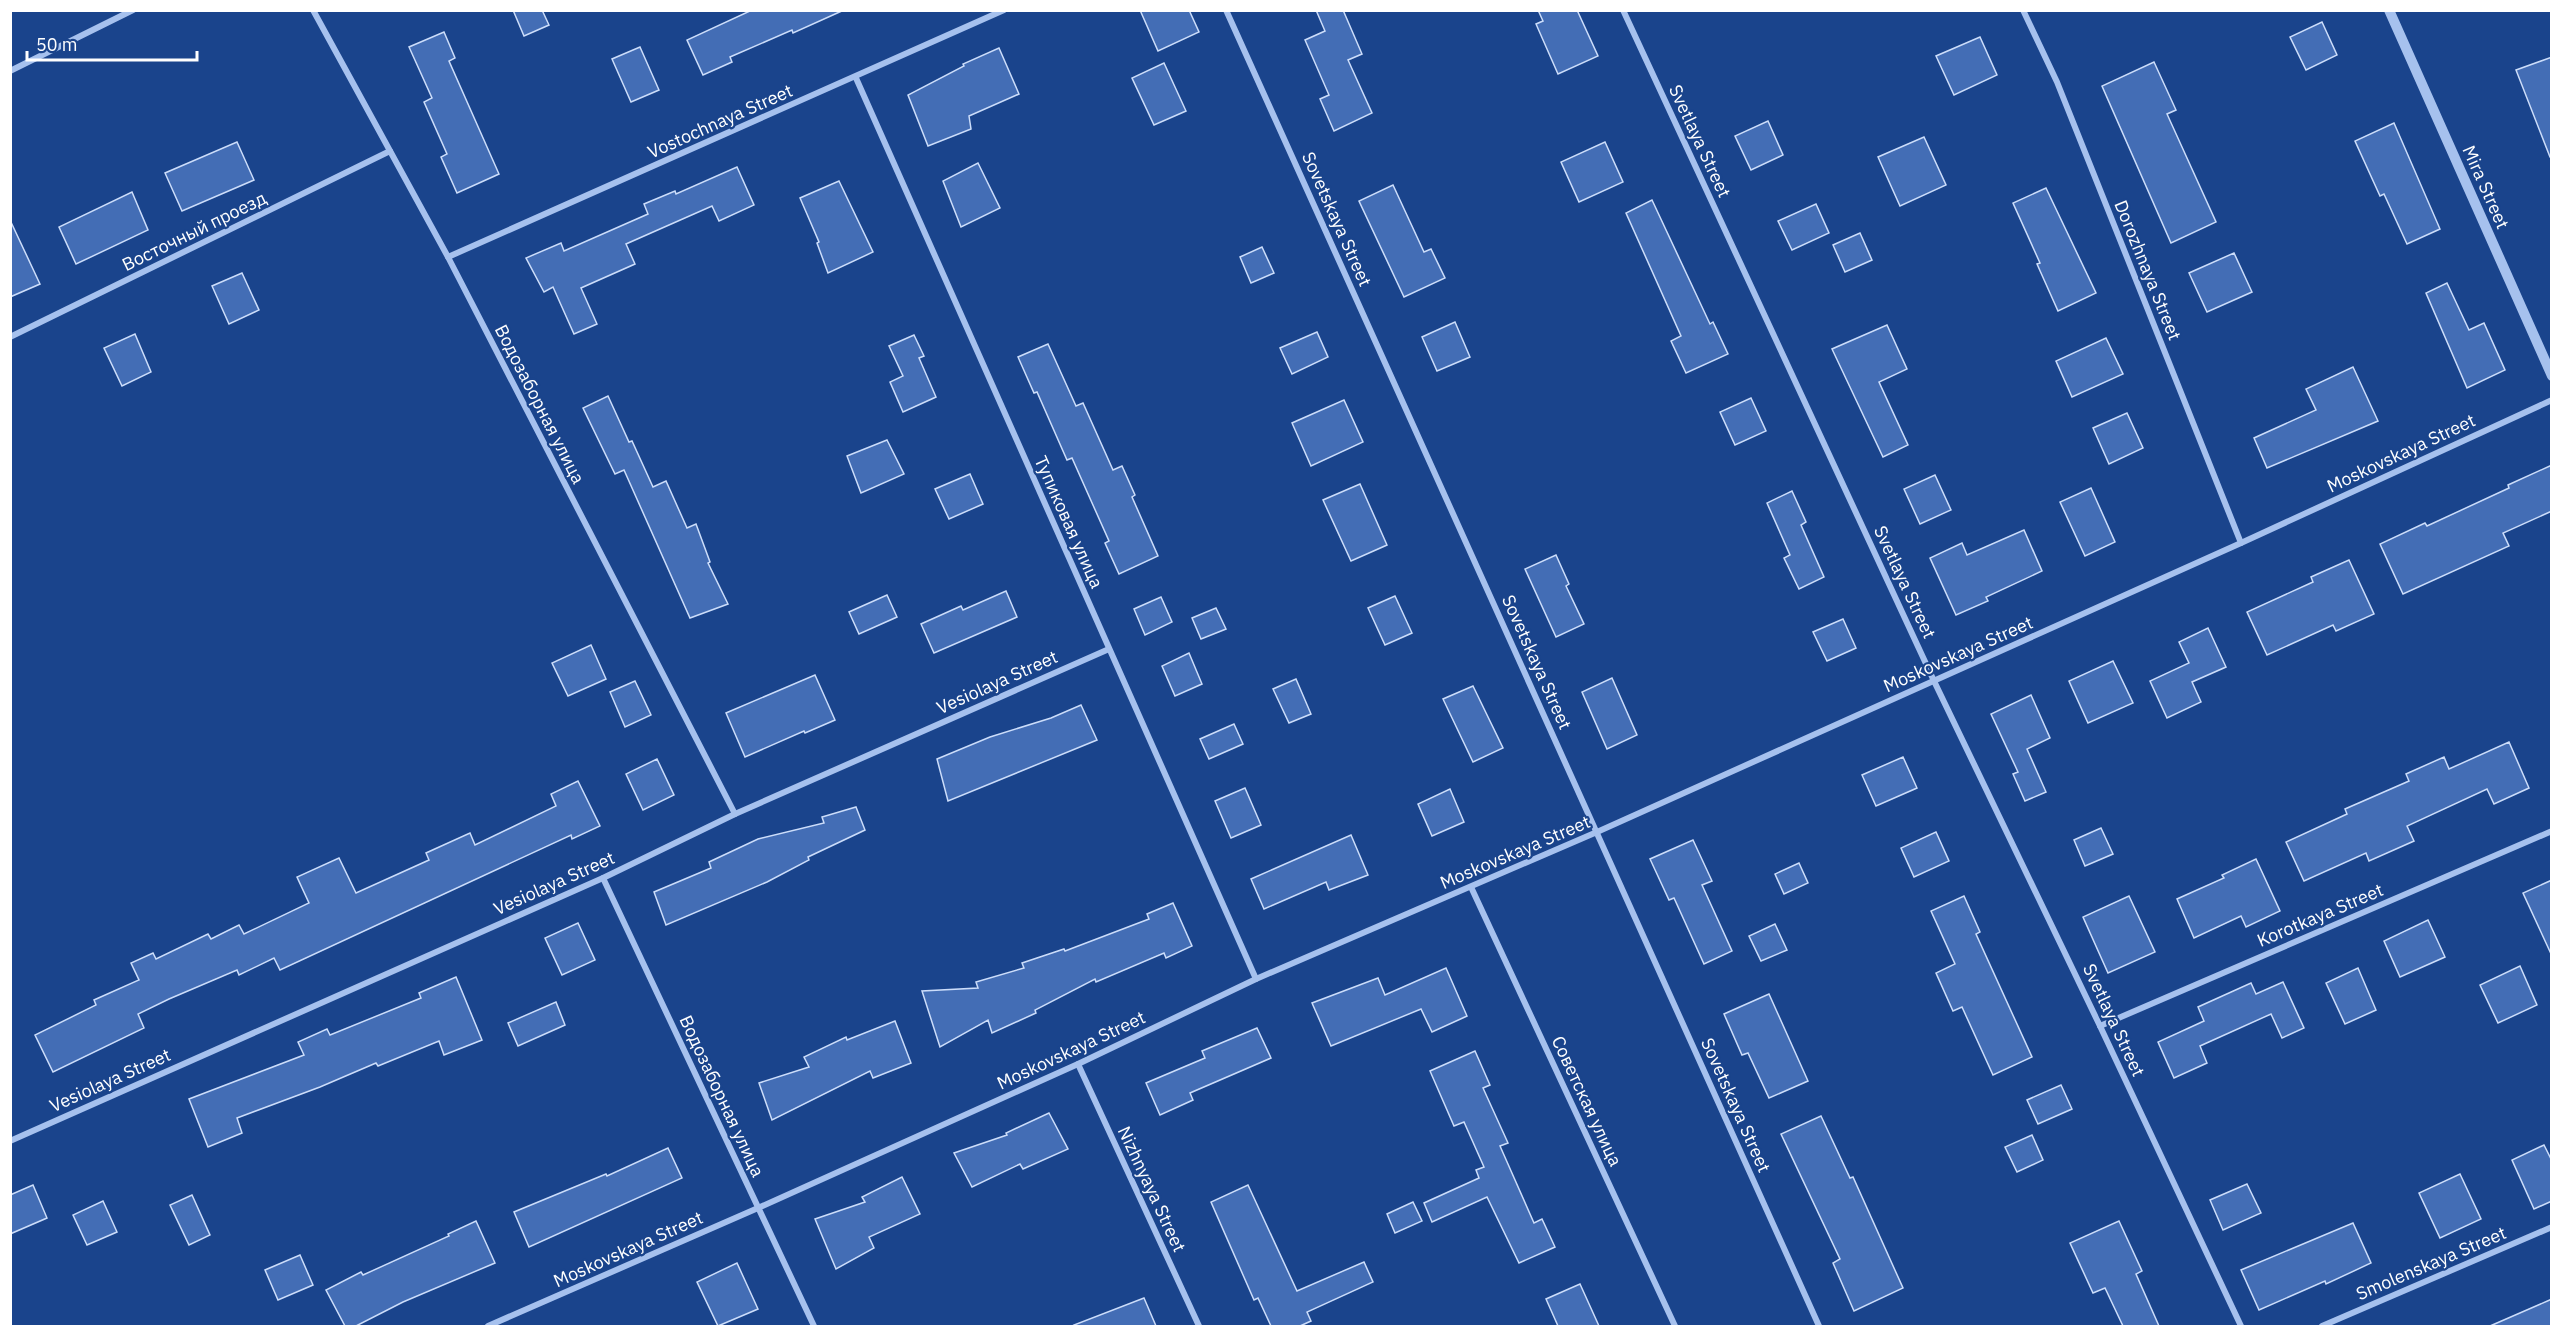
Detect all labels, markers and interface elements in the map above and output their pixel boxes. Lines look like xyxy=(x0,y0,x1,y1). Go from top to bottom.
scale bar xyxy=(27,24,196,62)
text: 50 m xyxy=(36,33,78,56)
street label: Vostochnaya Street xyxy=(644,79,796,163)
street label: Svetlaya Street xyxy=(1664,81,1736,201)
street label: Mira Street xyxy=(2457,142,2515,232)
street label: Sovetskaya Street xyxy=(1297,148,1377,290)
street label: Восточный проезд xyxy=(118,186,270,276)
street label: Dorozhnaya Street xyxy=(2109,197,2187,343)
street label: Водозаборная улица xyxy=(490,320,590,488)
street label: Moskovskaya Street xyxy=(2323,409,2479,497)
street label: Тупиковая улица xyxy=(1030,452,1109,592)
street label: Svetlaya Street xyxy=(1869,522,1941,642)
street label: Sovetskaya Street xyxy=(1497,591,1577,733)
street label: Moskovskaya Street xyxy=(1880,611,2036,697)
street label: Vesiolaya Street xyxy=(933,645,1061,719)
street label: Moskovskaya Street xyxy=(1436,810,1594,894)
street label: Vesiolaya Street xyxy=(490,846,618,920)
street label: Korotkaya Street xyxy=(2253,878,2387,952)
street label: Svetlaya Street xyxy=(2078,960,2150,1080)
street label: Moskovskaya Street xyxy=(993,1006,1149,1094)
street label: Водозаборная улица xyxy=(674,1012,770,1181)
street label: Советская улица xyxy=(1547,1032,1627,1170)
street label: Sovetskaya Street xyxy=(1696,1034,1776,1176)
street label: Vesiolaya Street xyxy=(46,1043,174,1117)
street label: Nizhnyaya Street xyxy=(1113,1122,1191,1256)
street label: Moskovskaya Street xyxy=(550,1206,706,1292)
street label: Smolenskaya Street xyxy=(2352,1221,2510,1305)

